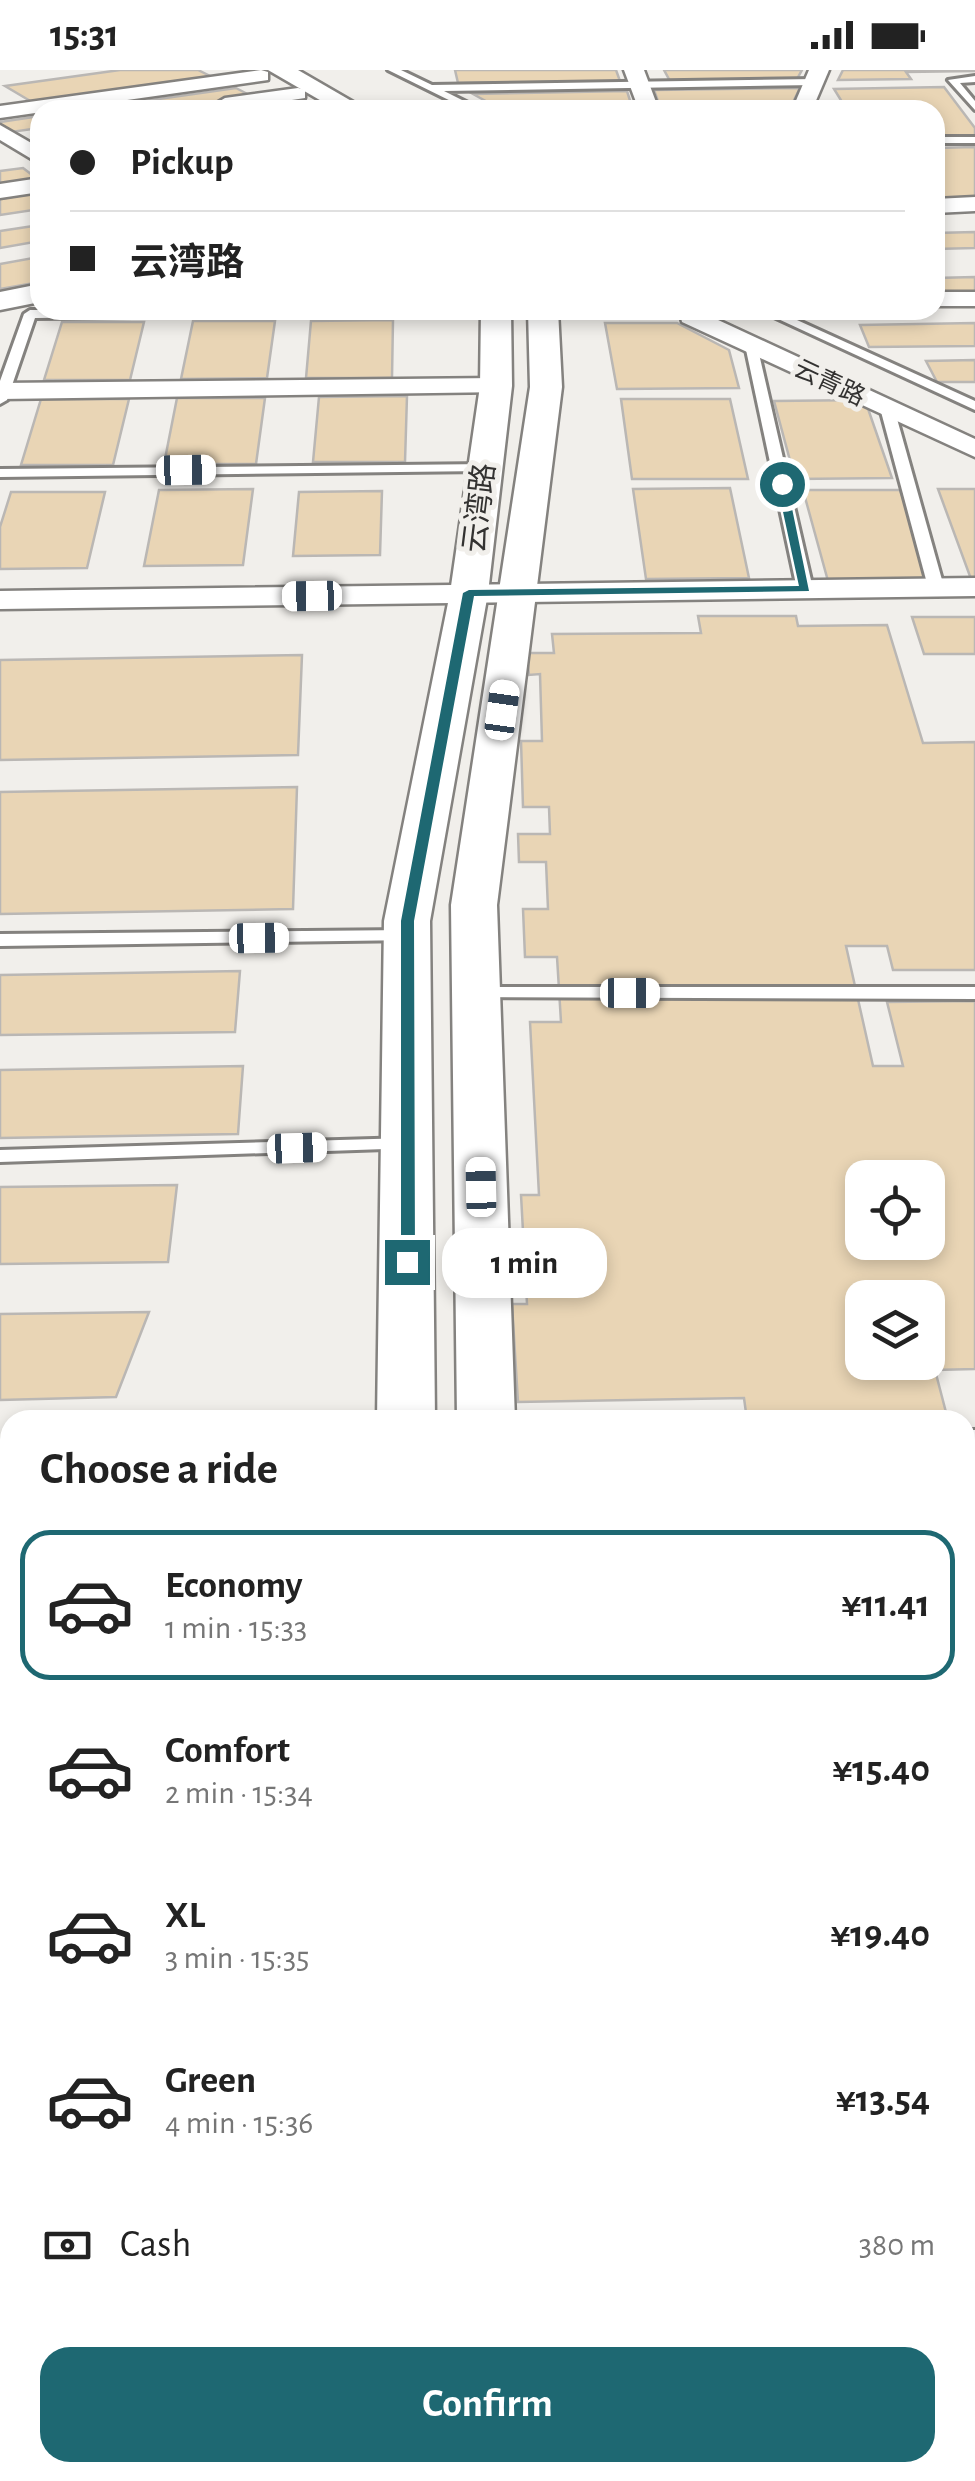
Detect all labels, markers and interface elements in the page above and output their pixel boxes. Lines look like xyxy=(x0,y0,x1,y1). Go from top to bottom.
text: 15:31 xyxy=(50,16,119,54)
text: Pickup xyxy=(130,144,234,182)
text: 云湾路 xyxy=(130,245,244,283)
street label: 云青路 xyxy=(790,354,869,411)
car xyxy=(156,454,216,486)
street label: 云湾路 xyxy=(458,461,500,555)
route start xyxy=(760,462,805,507)
car xyxy=(282,580,342,612)
car xyxy=(483,678,521,742)
car xyxy=(229,922,289,954)
car xyxy=(600,978,660,1008)
car xyxy=(266,1132,328,1164)
car xyxy=(465,1157,497,1217)
map controls xyxy=(845,1160,945,1380)
button: locate xyxy=(845,1160,945,1260)
callout: 1 min xyxy=(442,1227,607,1297)
route end xyxy=(385,1240,430,1285)
text: 1 min xyxy=(491,1247,558,1279)
button: layers xyxy=(845,1280,945,1380)
text: Choose a ride xyxy=(40,1447,278,1492)
icon: car xyxy=(45,1560,135,1650)
text: Economy xyxy=(165,1567,303,1605)
text: ¥11.41 xyxy=(841,1586,930,1624)
text: 1 min · 15:33 xyxy=(165,1612,307,1644)
icon: car xyxy=(45,1725,135,1815)
text: Comfort xyxy=(165,1732,290,1770)
text: ¥15.40 xyxy=(832,1751,930,1789)
text: 2 min · 15:34 xyxy=(165,1777,313,1809)
icon: car xyxy=(45,1890,135,1980)
text: XL xyxy=(165,1897,205,1935)
text: ¥19.40 xyxy=(830,1916,930,1954)
text: 3 min · 15:35 xyxy=(165,1942,309,1974)
icon: car xyxy=(45,2055,135,2145)
text: Green xyxy=(165,2062,256,2100)
text: ¥13.54 xyxy=(836,2081,930,2119)
text: 4 min · 15:36 xyxy=(165,2107,313,2139)
icon: cash xyxy=(40,2218,95,2273)
text: Cash xyxy=(120,2226,191,2264)
text: 380 m xyxy=(859,2229,935,2261)
button: Confirm xyxy=(40,2347,935,2462)

